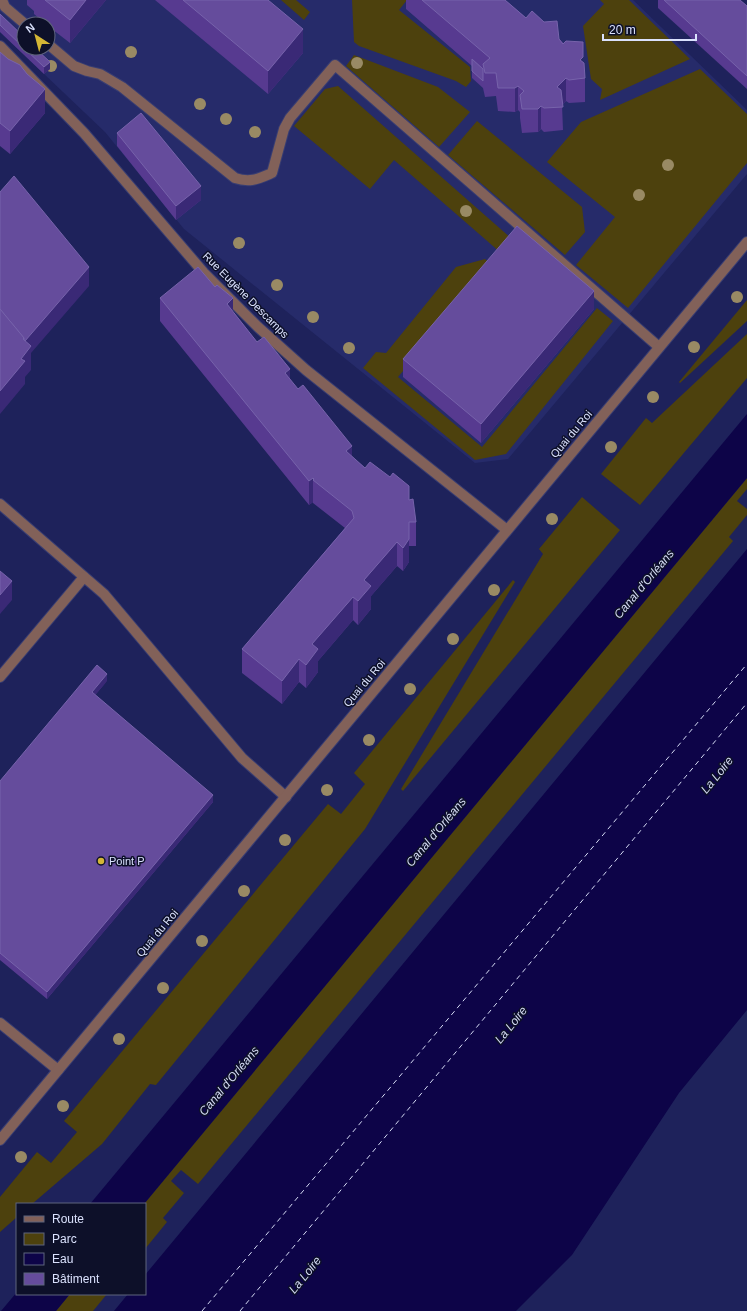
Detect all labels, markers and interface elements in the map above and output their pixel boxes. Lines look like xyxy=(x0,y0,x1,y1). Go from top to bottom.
north arrow xyxy=(16,16,56,56)
scale bar xyxy=(603,16,696,42)
text: N xyxy=(23,21,37,35)
text: 20 m xyxy=(609,23,636,37)
street label: Rue Eugène Descamps xyxy=(201,250,292,341)
street label: Quai du Roi xyxy=(548,408,594,460)
water label: Canal d'Orléans xyxy=(611,547,677,621)
street label: Quai du Roi xyxy=(341,657,387,709)
water label: La Loire xyxy=(698,753,736,796)
water label: Canal d'Orléans xyxy=(403,795,469,869)
place label: Point P xyxy=(109,855,144,867)
marker: Point P xyxy=(96,856,106,866)
street label: Quai du Roi xyxy=(134,907,180,959)
water label: La Loire xyxy=(492,1003,530,1046)
water label: Canal d'Orléans xyxy=(196,1044,262,1118)
legend xyxy=(16,1203,146,1295)
text: Route xyxy=(52,1212,84,1226)
text: Parc xyxy=(52,1232,77,1246)
text: Eau xyxy=(52,1252,73,1266)
water label: La Loire xyxy=(286,1253,324,1296)
text: Bâtiment xyxy=(52,1272,100,1286)

